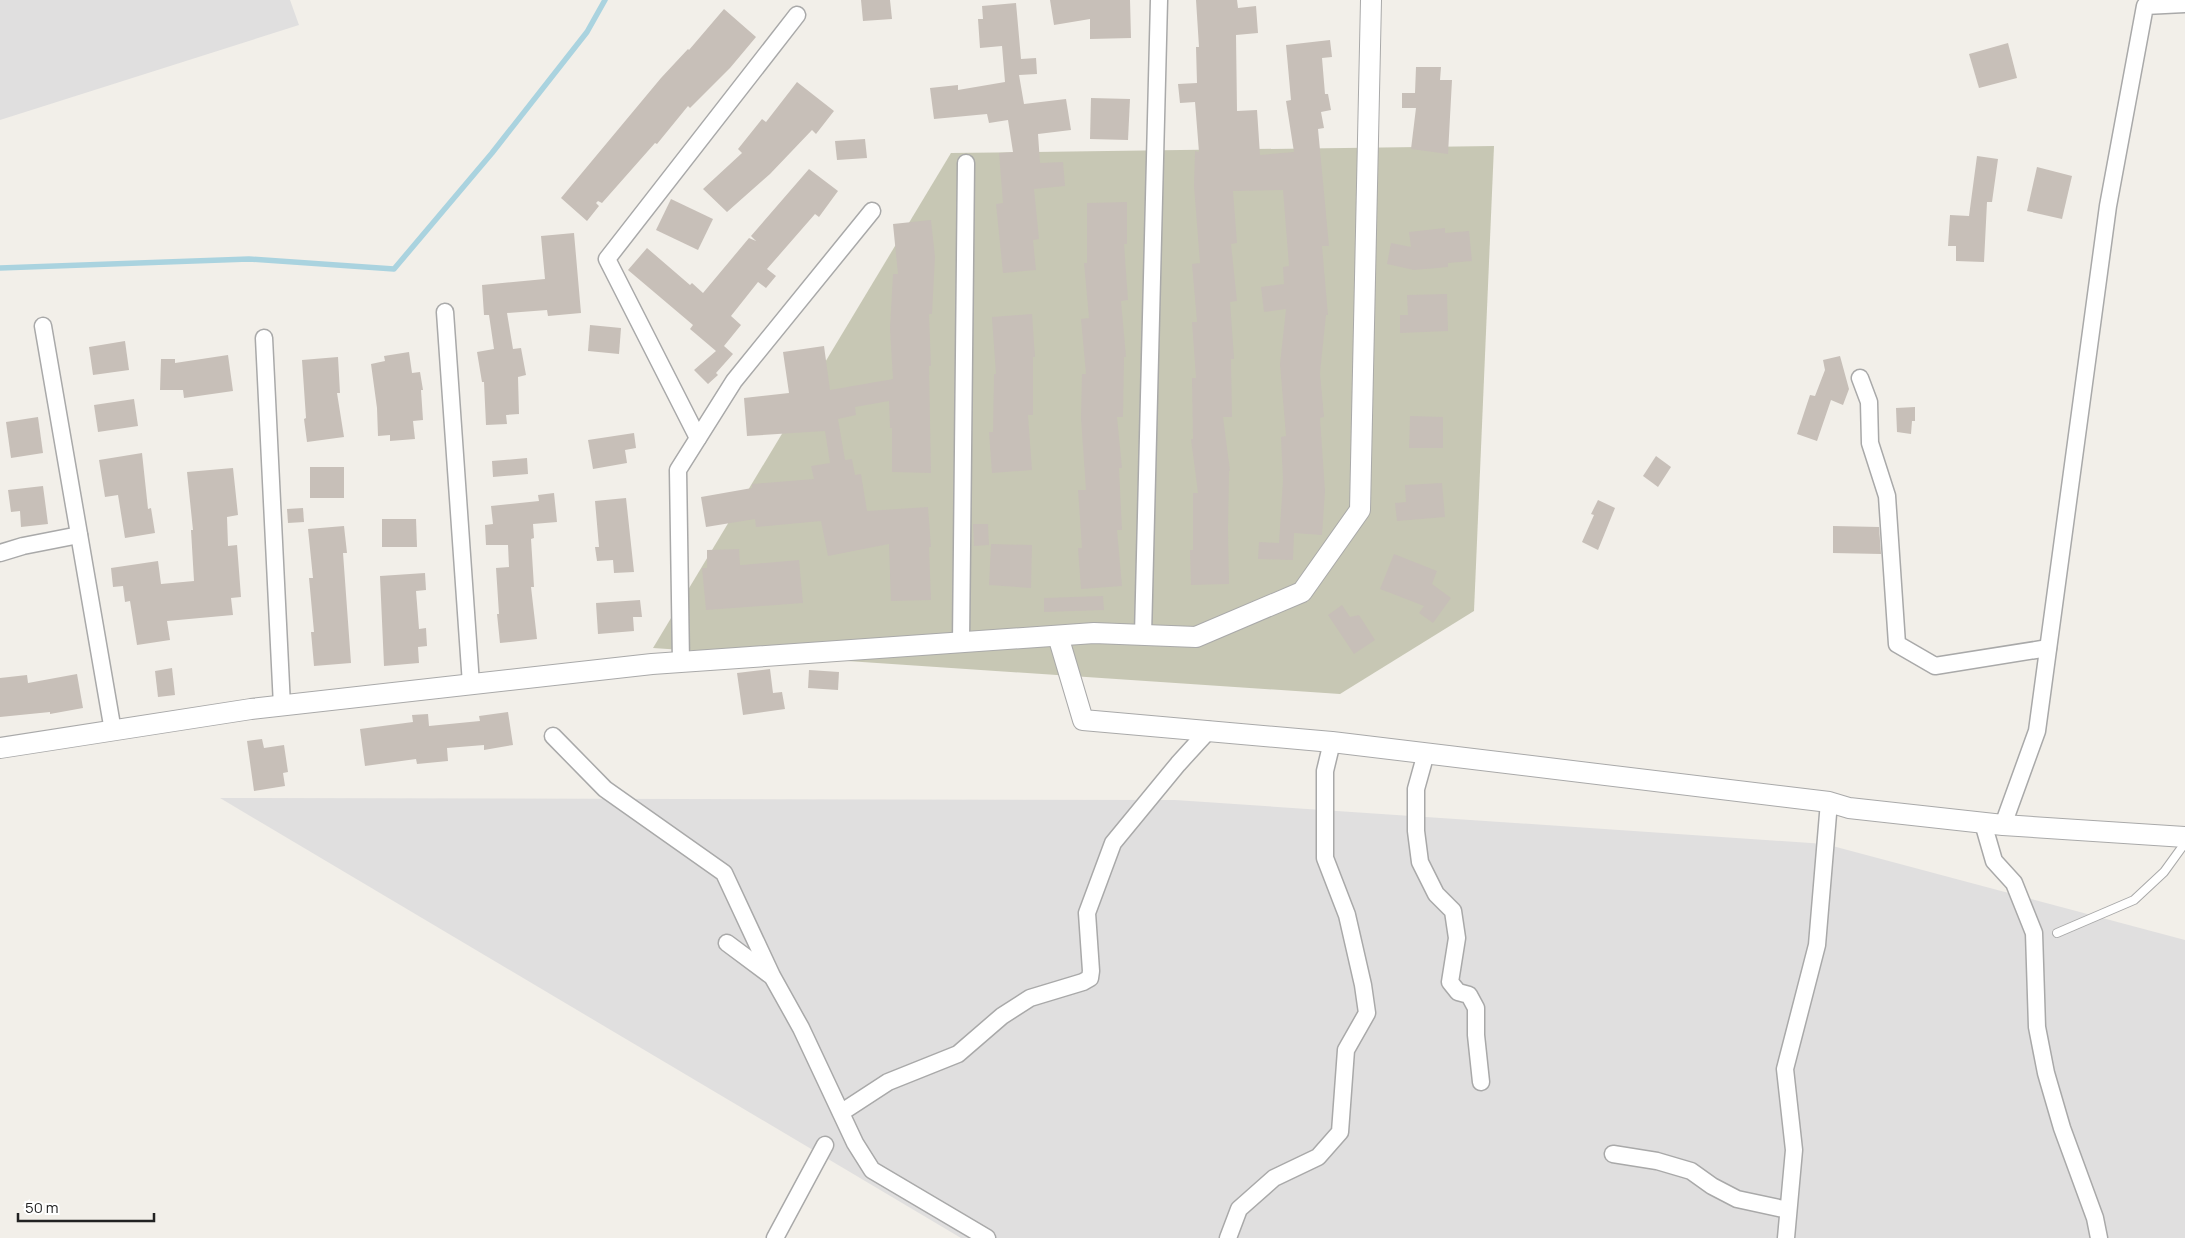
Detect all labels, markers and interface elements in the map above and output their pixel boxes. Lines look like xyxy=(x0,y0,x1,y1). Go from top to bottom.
scale bar xyxy=(18,1190,154,1222)
text: 50 m xyxy=(25,1197,59,1218)

